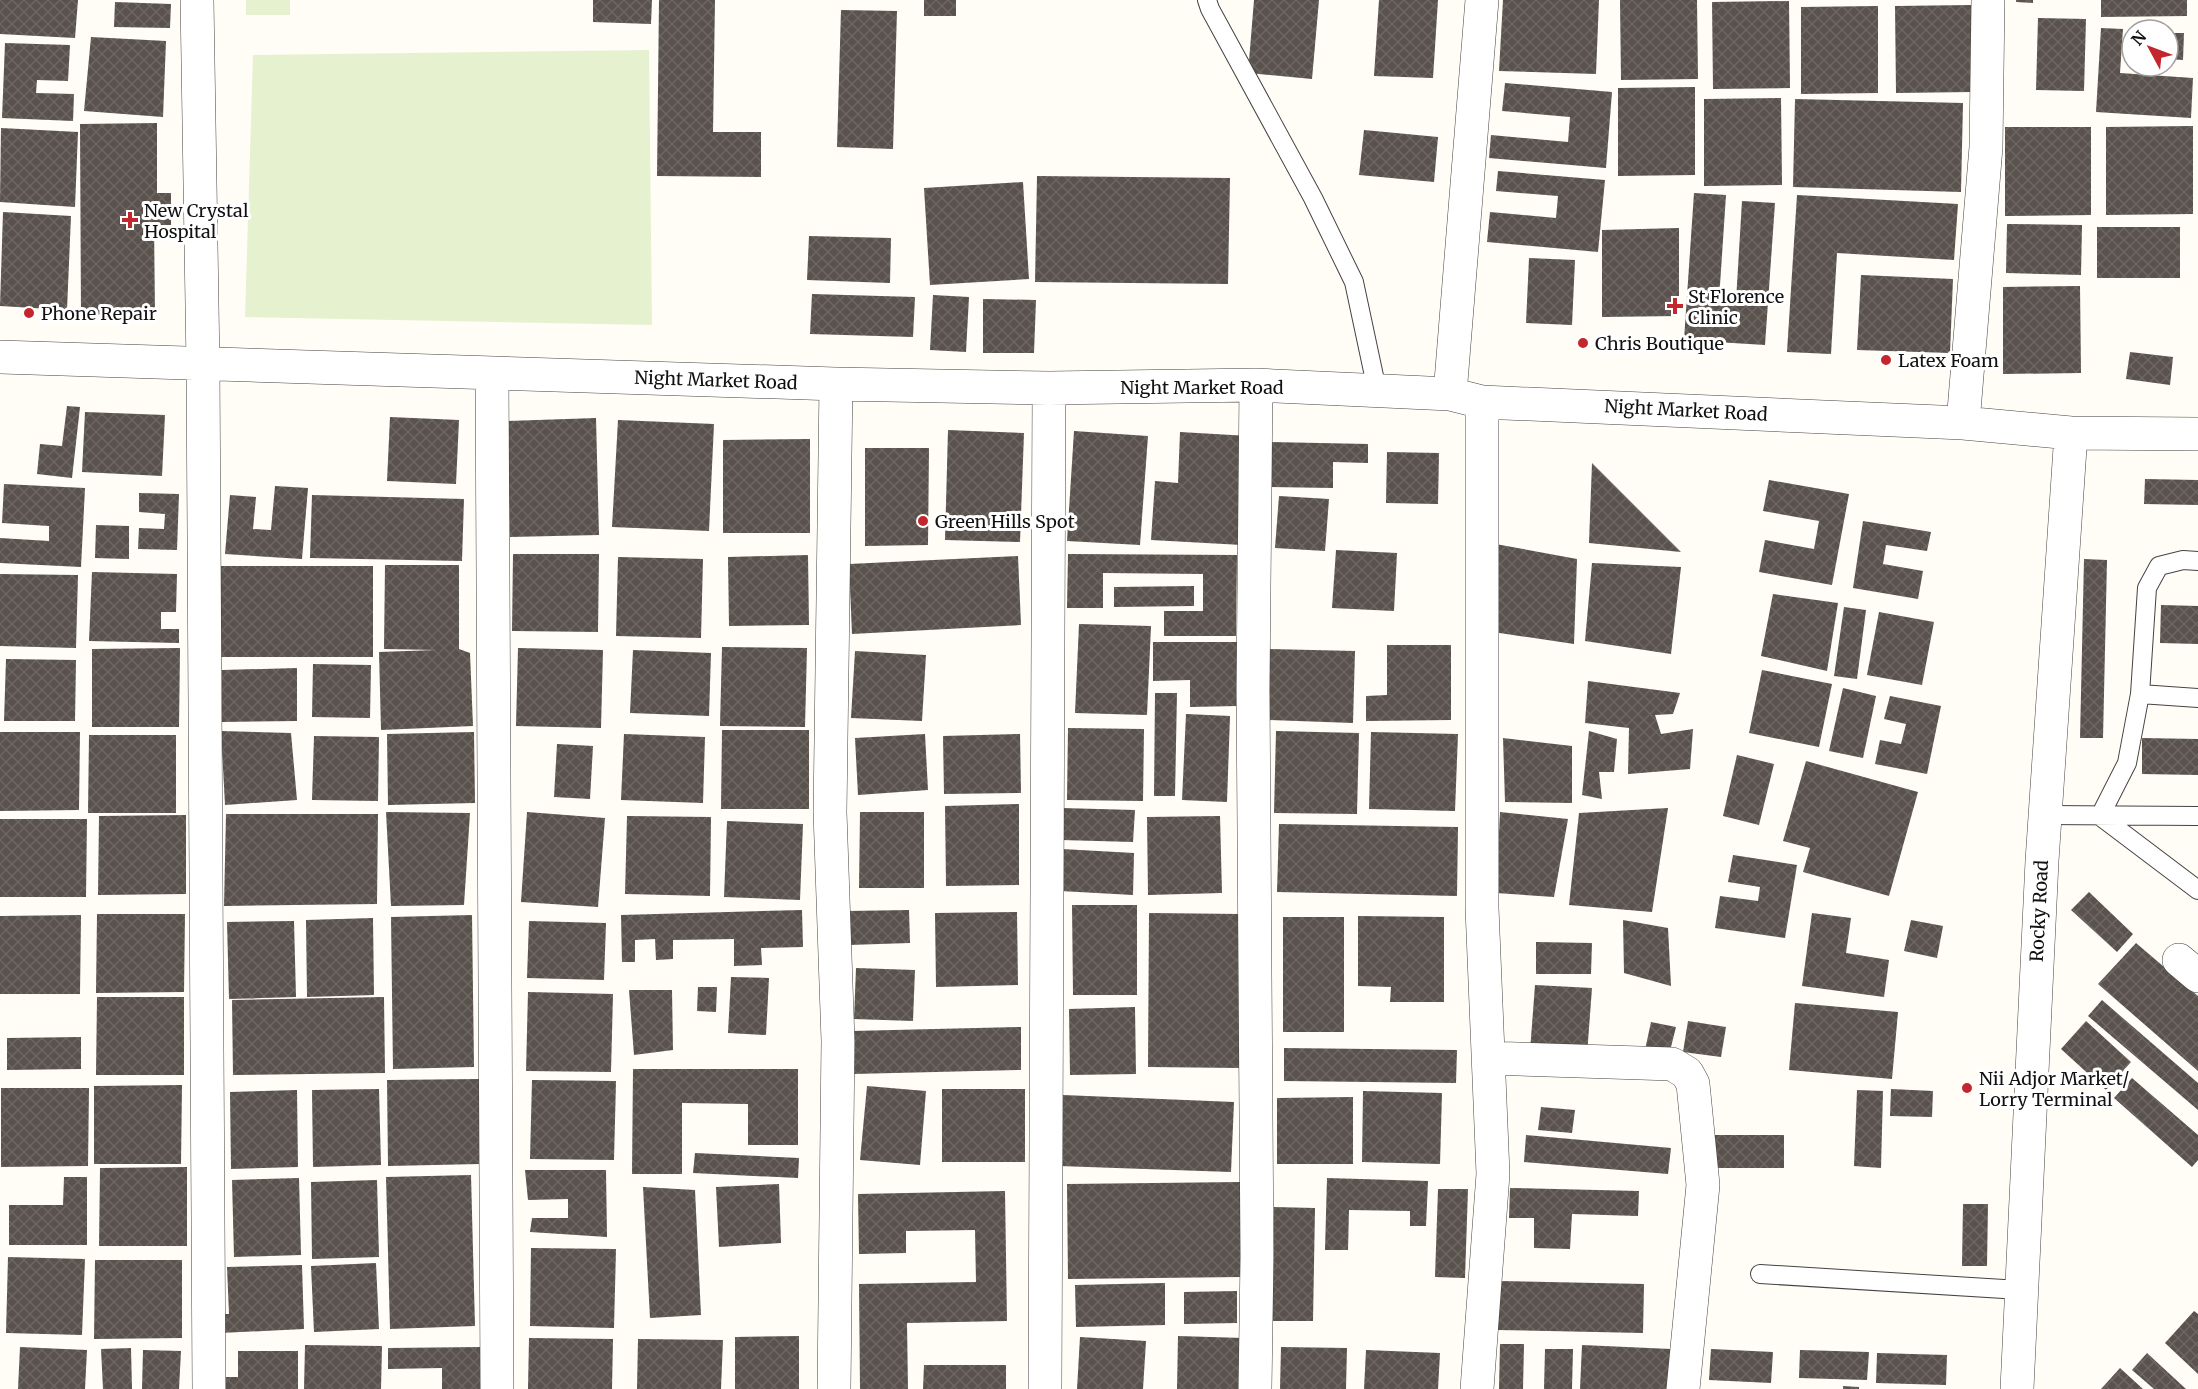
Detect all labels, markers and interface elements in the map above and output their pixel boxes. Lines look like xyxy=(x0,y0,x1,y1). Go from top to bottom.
north arrow xyxy=(2120,18,2180,78)
text: N xyxy=(2127,27,2151,49)
place label: New Crystal Hospital xyxy=(144,199,249,243)
marker: New Crystal Hospital xyxy=(121,211,139,229)
place label: St Florence Clinic xyxy=(1688,285,1784,329)
marker: St Florence Clinic xyxy=(1666,297,1684,315)
place label: Phone Repair xyxy=(41,302,157,325)
marker: Phone Repair xyxy=(22,306,36,320)
place label: Chris Boutique xyxy=(1595,332,1724,355)
marker: Chris Boutique xyxy=(1576,336,1590,350)
place label: Latex Foam xyxy=(1898,349,1999,372)
marker: Latex Foam xyxy=(1879,353,1893,367)
street label: Night Market Road xyxy=(634,366,798,394)
street label: Night Market Road xyxy=(1120,376,1284,399)
street label: Night Market Road xyxy=(1604,394,1768,426)
place label: Green Hills Spot xyxy=(935,510,1075,533)
marker: Green Hills Spot xyxy=(916,514,930,528)
street label: Rocky Road xyxy=(2025,859,2053,963)
place label: Nii Adjor Market/ Lorry Terminal xyxy=(1979,1067,2129,1111)
marker: Nii Adjor Market/ Lorry Terminal xyxy=(1960,1081,1974,1095)

